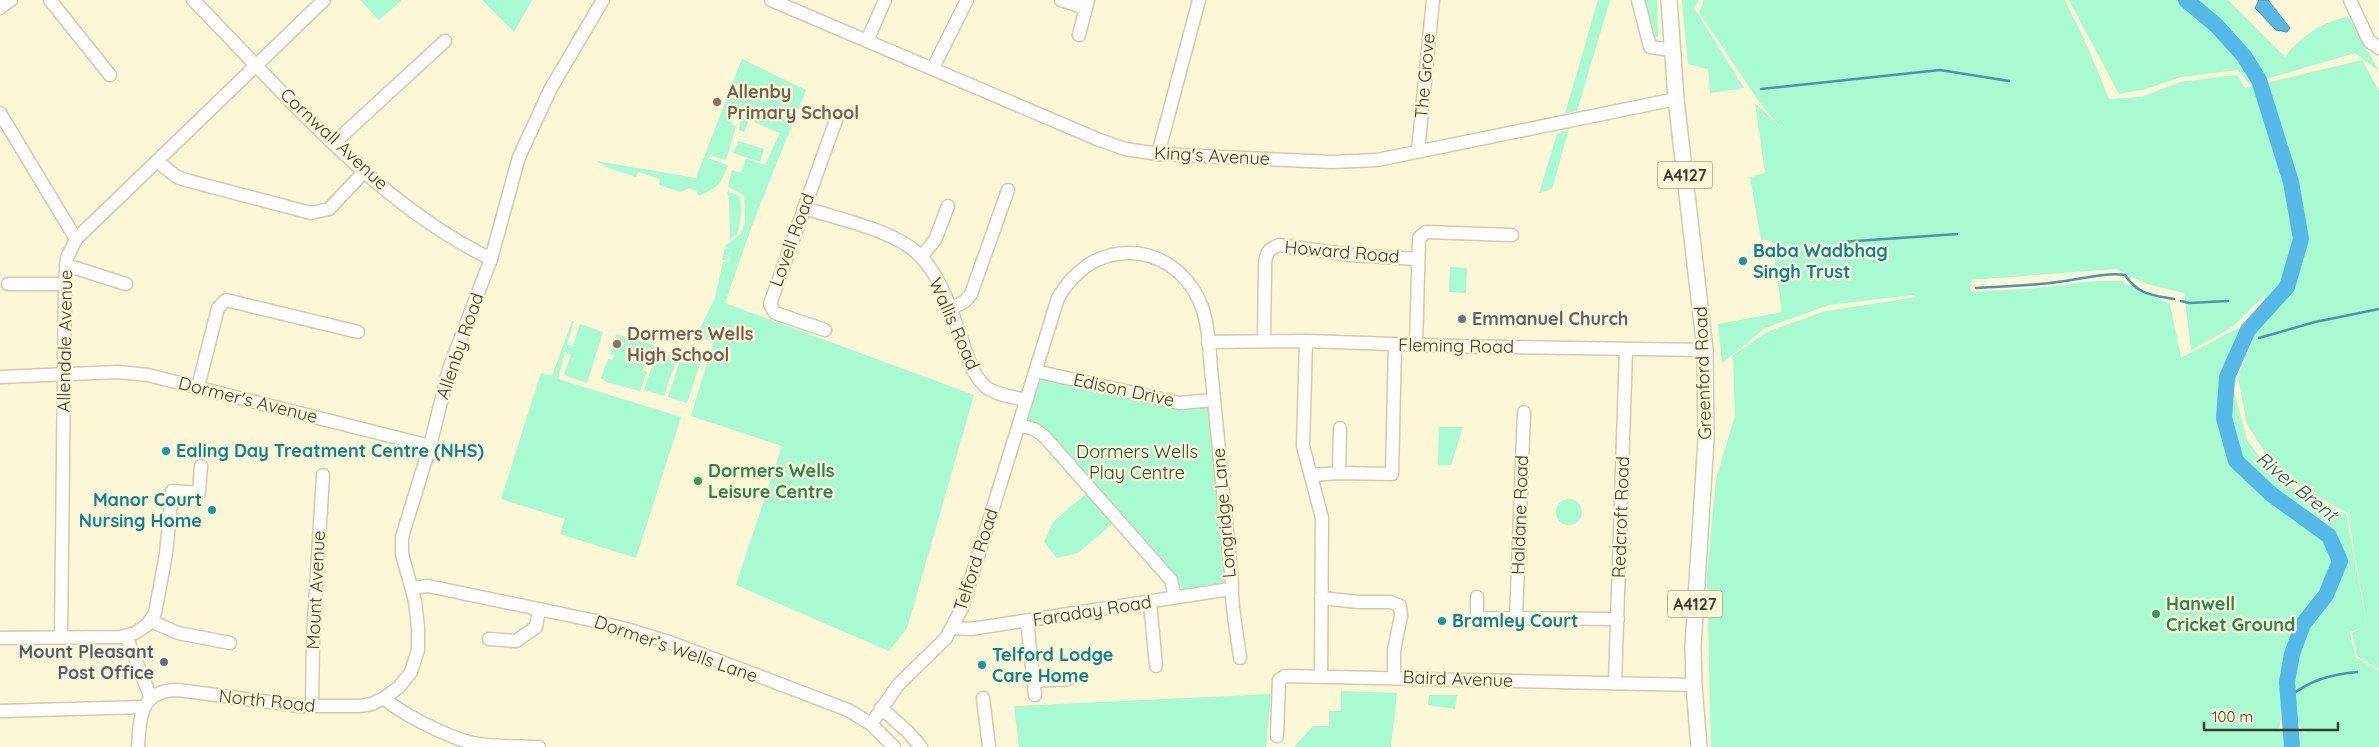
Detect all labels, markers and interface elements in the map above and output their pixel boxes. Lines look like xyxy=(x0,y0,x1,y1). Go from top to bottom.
street label: The Grove xyxy=(1409,32,1440,120)
place label: Allenby Primary School xyxy=(727,80,859,124)
street label: Cornwall Avenue xyxy=(276,83,393,195)
marker: Allenby Primary School xyxy=(711,96,723,108)
street label: King's Avenue xyxy=(1153,141,1271,170)
road number: A4127 xyxy=(1658,162,1712,188)
street label: Lovell Road xyxy=(764,190,819,290)
street label: Howard Road xyxy=(1284,235,1401,268)
place label: Baba Wadbhag Singh Trust xyxy=(1753,239,1888,283)
marker: Baba Wadbhag Singh Trust xyxy=(1737,255,1749,267)
street label: Allendale Avenue xyxy=(52,269,77,413)
street label: Wallis Road xyxy=(924,274,985,373)
street label: Allenby Road xyxy=(431,290,488,402)
street label: Greenford Road xyxy=(1689,306,1716,440)
place label: Emmanuel Church xyxy=(1472,307,1628,330)
marker: Emmanuel Church xyxy=(1456,313,1468,325)
place label: Dormers Wells High School xyxy=(627,322,754,366)
street label: Fleming Road xyxy=(1398,333,1514,358)
marker: Dormers Wells High School xyxy=(611,338,623,350)
street label: Edison Drive xyxy=(1071,368,1177,411)
street label: Dormer's Avenue xyxy=(176,371,320,428)
place label: Ealing Day Treatment Centre (NHS) xyxy=(176,439,484,462)
park label: Dormers Wells Play Centre xyxy=(1076,440,1198,484)
marker: Ealing Day Treatment Centre (NHS) xyxy=(160,445,172,457)
water label: River Brent xyxy=(2252,446,2344,528)
street label: Longridge Lane xyxy=(1206,447,1241,579)
street label: Haldane Road xyxy=(1506,455,1533,575)
street label: Redcroft Road xyxy=(1607,456,1634,578)
place label: Dormers Wells Leisure Centre xyxy=(708,459,835,503)
marker: Dormers Wells Leisure Centre xyxy=(692,475,704,487)
place label: Manor Court Nursing Home xyxy=(79,488,202,532)
marker: Manor Court Nursing Home xyxy=(206,504,218,516)
street label: Telford Road xyxy=(948,506,1003,614)
street label: Mount Avenue xyxy=(301,530,330,650)
street label: Faraday Road xyxy=(1031,590,1153,631)
road number: A4127 xyxy=(1668,590,1722,618)
place label: Hanwell Cricket Ground xyxy=(2166,592,2295,636)
marker: Hanwell Cricket Ground xyxy=(2150,608,2162,620)
place label: Bramley Court xyxy=(1452,609,1578,632)
street label: Dormer’s Wells Lane xyxy=(591,610,761,687)
marker: Bramley Court xyxy=(1436,615,1448,627)
place label: Mount Pleasant Post Office xyxy=(19,640,154,684)
place label: Telford Lodge Care Home xyxy=(992,643,1113,687)
marker: Mount Pleasant Post Office xyxy=(158,656,170,668)
marker: Telford Lodge Care Home xyxy=(976,659,988,671)
street label: Baird Avenue xyxy=(1402,665,1514,692)
street label: North Road xyxy=(218,684,316,717)
scale bar xyxy=(2204,700,2338,732)
text: 100 m xyxy=(2212,707,2253,726)

